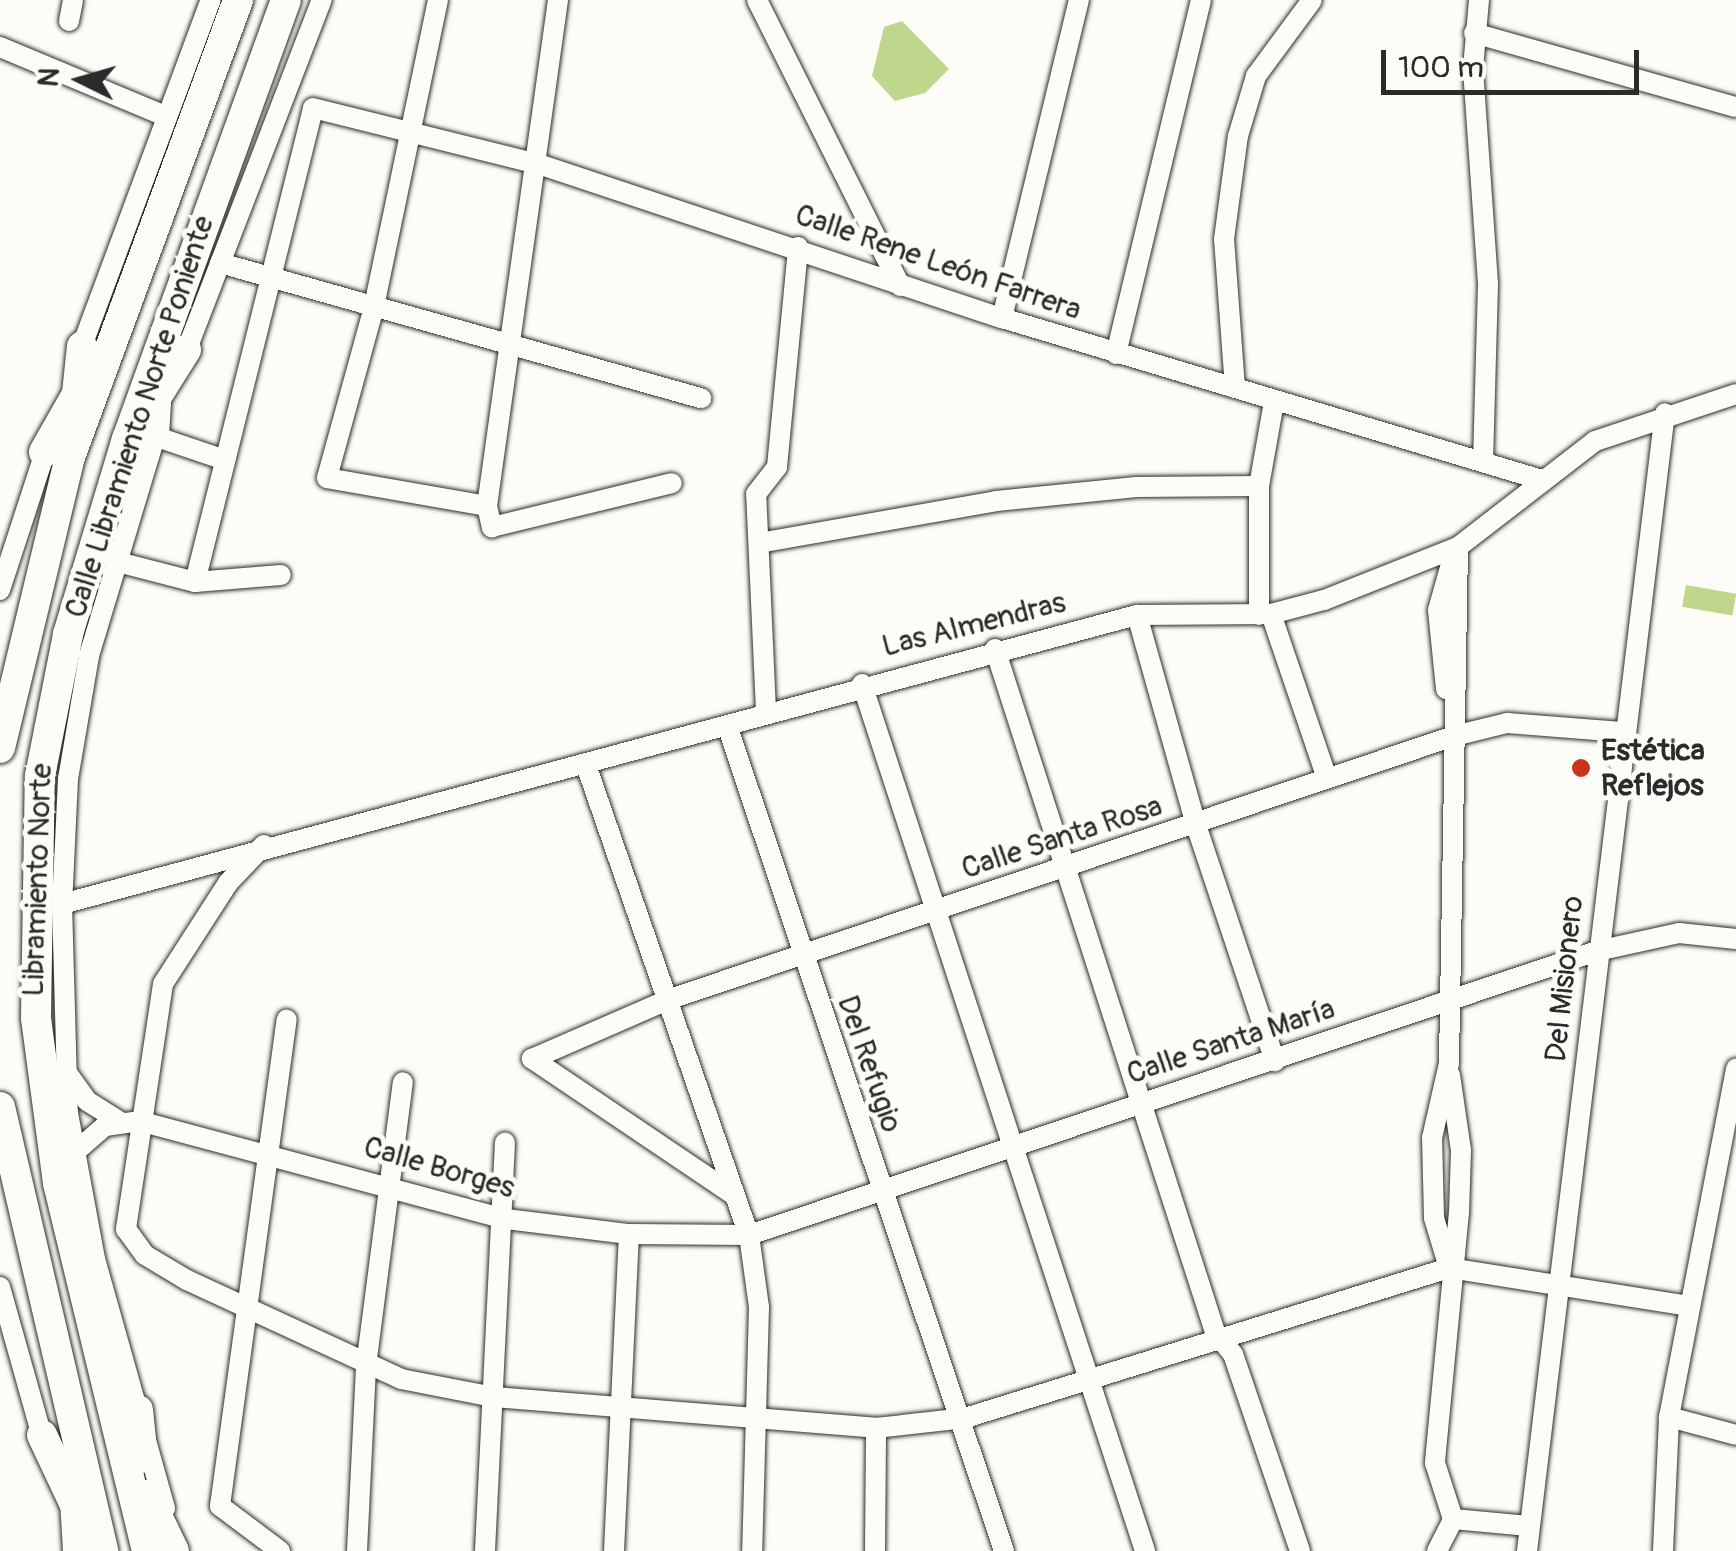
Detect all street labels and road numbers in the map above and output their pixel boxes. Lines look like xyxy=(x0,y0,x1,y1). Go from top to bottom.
street label: Calle Rene León Farrera xyxy=(790,197,1086,329)
street label: Calle Libramiento Norte Poniente xyxy=(58,212,222,622)
street label: Las Almendras xyxy=(878,585,1070,665)
street label: Libramiento Norte xyxy=(16,763,60,997)
street label: Calle Santa Rosa xyxy=(957,789,1167,887)
street label: Del Misionero xyxy=(1538,894,1592,1064)
street label: Del Refugio xyxy=(829,991,909,1137)
street label: Calle Santa María xyxy=(1123,991,1339,1093)
street label: Calle Borges xyxy=(359,1129,519,1207)

